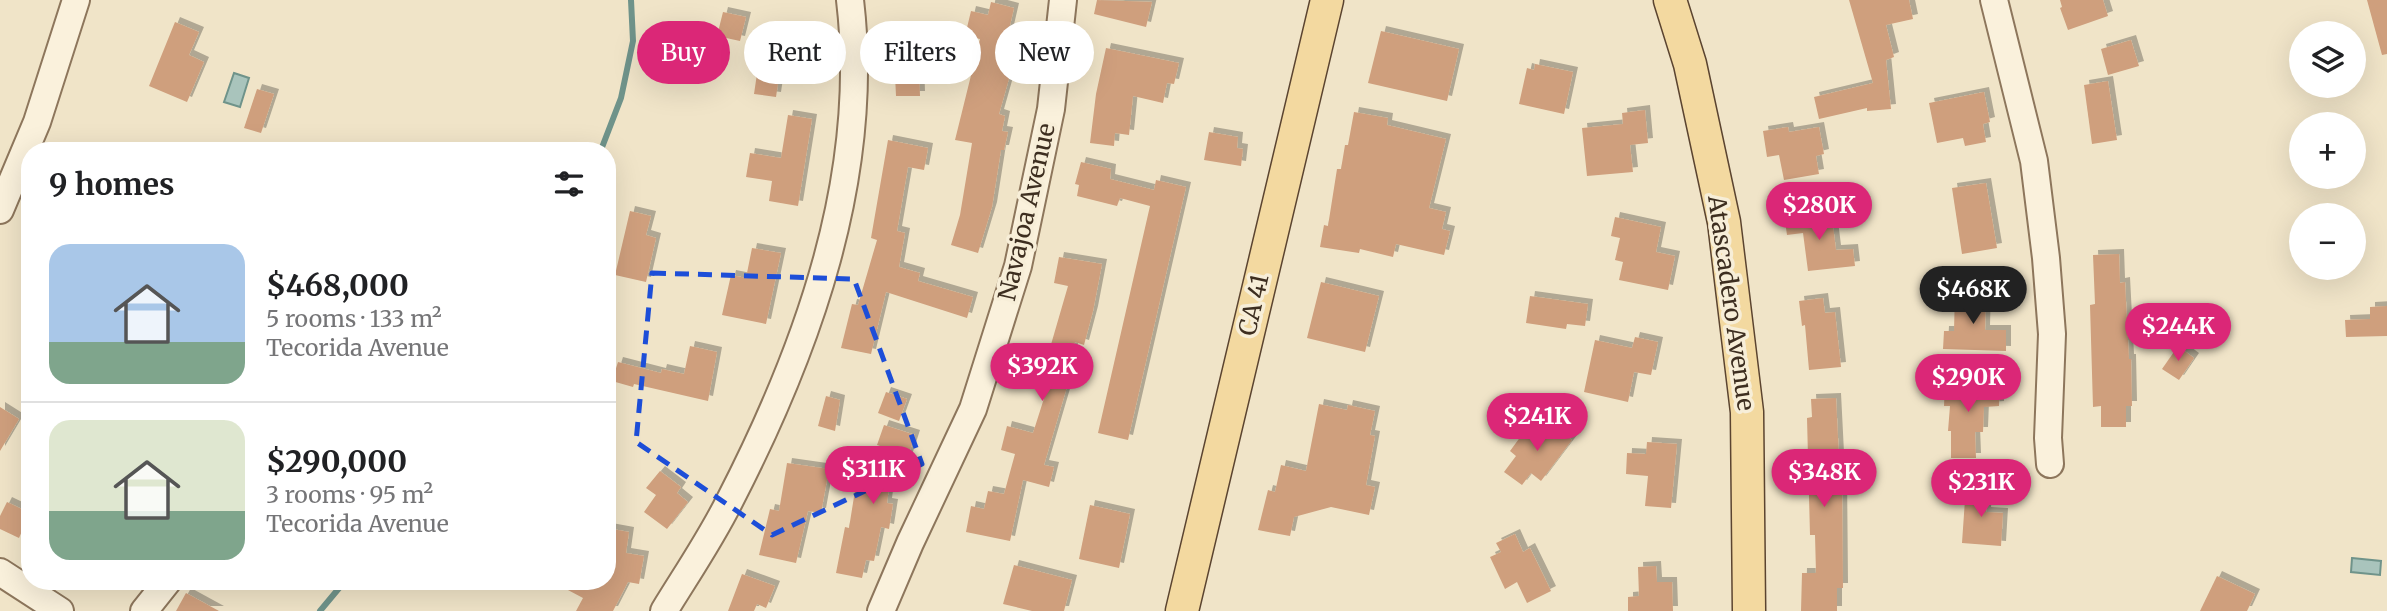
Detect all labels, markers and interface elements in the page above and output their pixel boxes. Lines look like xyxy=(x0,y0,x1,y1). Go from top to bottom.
chip: Buy xyxy=(637,21,730,84)
chip: Rent xyxy=(744,21,846,84)
chip: Filters xyxy=(860,21,981,84)
chip: New xyxy=(995,21,1094,84)
map controls xyxy=(2289,21,2366,280)
button: layers xyxy=(2289,21,2366,98)
button: + xyxy=(2289,112,2366,189)
street label: Navajoa Avenue xyxy=(991,120,1062,304)
text: 9 homes xyxy=(49,165,175,203)
icon: filters xyxy=(550,165,588,203)
pin: $280K xyxy=(1770,182,1868,242)
text: $280K xyxy=(1782,190,1856,219)
street label: Atascadero Avenue xyxy=(1701,192,1762,413)
button: − xyxy=(2289,203,2366,280)
text: $468,000 xyxy=(266,266,409,304)
pin: $468K xyxy=(1924,266,2022,326)
street label: CA 41 xyxy=(1231,271,1276,339)
icon: home xyxy=(105,272,189,356)
text: $468K xyxy=(1936,274,2010,303)
text: 5 rooms · 133 m² xyxy=(266,304,442,333)
pin: $244K xyxy=(2129,304,2227,363)
text: $244K xyxy=(2141,311,2215,340)
text: Tecorida Avenue xyxy=(266,333,449,362)
pin: $392K xyxy=(993,344,1091,403)
text: $392K xyxy=(1006,351,1078,380)
pin: $290K xyxy=(1919,354,2017,414)
text: $290K xyxy=(1931,362,2005,391)
pin: $241K xyxy=(1488,393,1586,453)
text: $241K xyxy=(1503,401,1571,430)
text: $290,000 xyxy=(266,442,407,480)
pin: $311K xyxy=(824,447,922,506)
icon: home xyxy=(105,448,189,532)
pin: $348K xyxy=(1775,449,1873,509)
text: $311K xyxy=(841,454,905,483)
text: $348K xyxy=(1788,457,1860,486)
pin: $231K xyxy=(1932,460,2030,519)
text: $231K xyxy=(1947,467,2015,496)
text: 3 rooms · 95 m² xyxy=(266,480,433,509)
text: Tecorida Avenue xyxy=(266,509,449,538)

